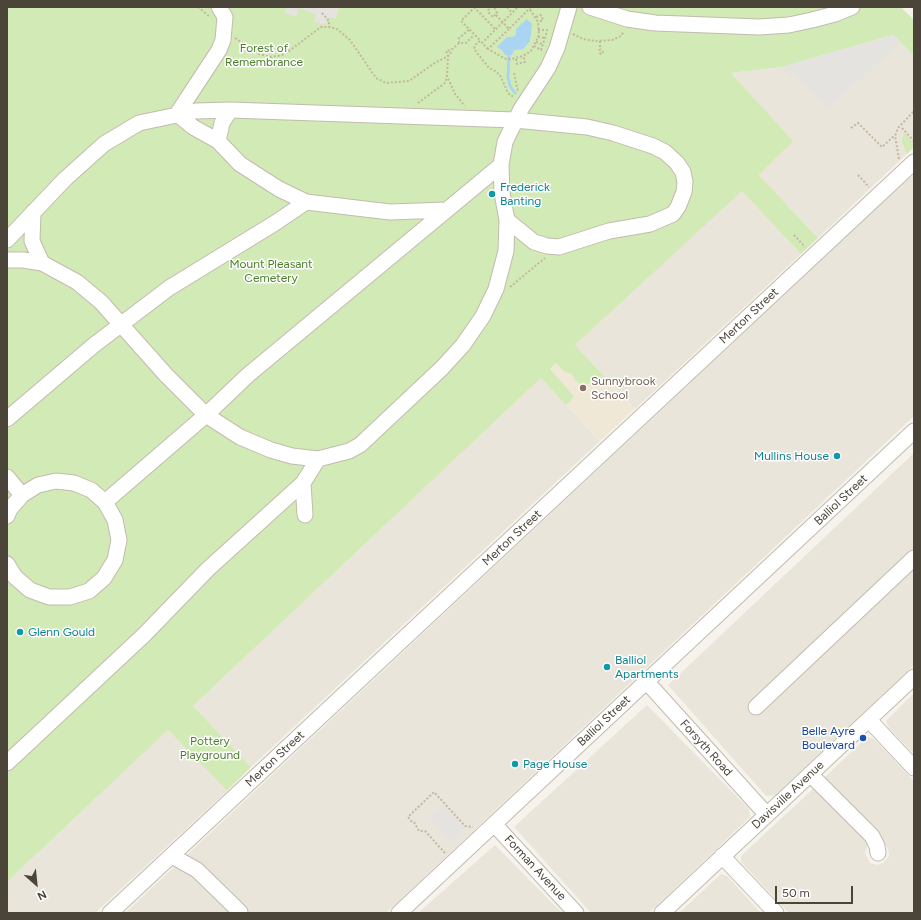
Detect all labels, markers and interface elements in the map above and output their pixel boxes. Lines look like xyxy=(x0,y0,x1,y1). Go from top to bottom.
park label: Forest of Remembrance xyxy=(225,41,303,69)
place label: Frederick Banting xyxy=(500,180,550,208)
marker: Frederick Banting xyxy=(487,189,497,199)
park label: Mount Pleasant Cemetery xyxy=(229,257,313,285)
street label: Merton Street xyxy=(716,285,782,347)
place label: Sunnybrook School xyxy=(591,374,656,402)
marker: Sunnybrook School xyxy=(578,383,588,393)
place label: Mullins House xyxy=(754,449,829,463)
marker: Mullins House xyxy=(832,451,842,461)
street label: Balliol Street xyxy=(811,472,871,528)
street label: Merton Street xyxy=(479,507,545,569)
place label: Glenn Gould xyxy=(28,625,95,639)
marker: Glenn Gould xyxy=(15,627,25,637)
place label: Balliol Apartments xyxy=(615,653,679,681)
marker: Balliol Apartments xyxy=(602,662,612,672)
street label: Balliol Street xyxy=(574,693,634,749)
street label: Forsyth Road xyxy=(677,717,735,779)
place label: Belle Ayre Boulevard xyxy=(801,724,855,752)
street label: Merton Street xyxy=(242,728,308,790)
marker: Belle Ayre Boulevard xyxy=(858,733,868,743)
park label: Pottery Playground xyxy=(180,734,240,762)
place label: Page House xyxy=(523,757,587,771)
street label: Davisville Avenue xyxy=(749,758,827,832)
marker: Page House xyxy=(510,759,520,769)
street label: Forman Avenue xyxy=(501,832,569,904)
north arrow xyxy=(16,864,56,904)
scale bar xyxy=(777,878,855,904)
text: 50 m xyxy=(782,886,810,900)
text: N xyxy=(35,887,48,903)

